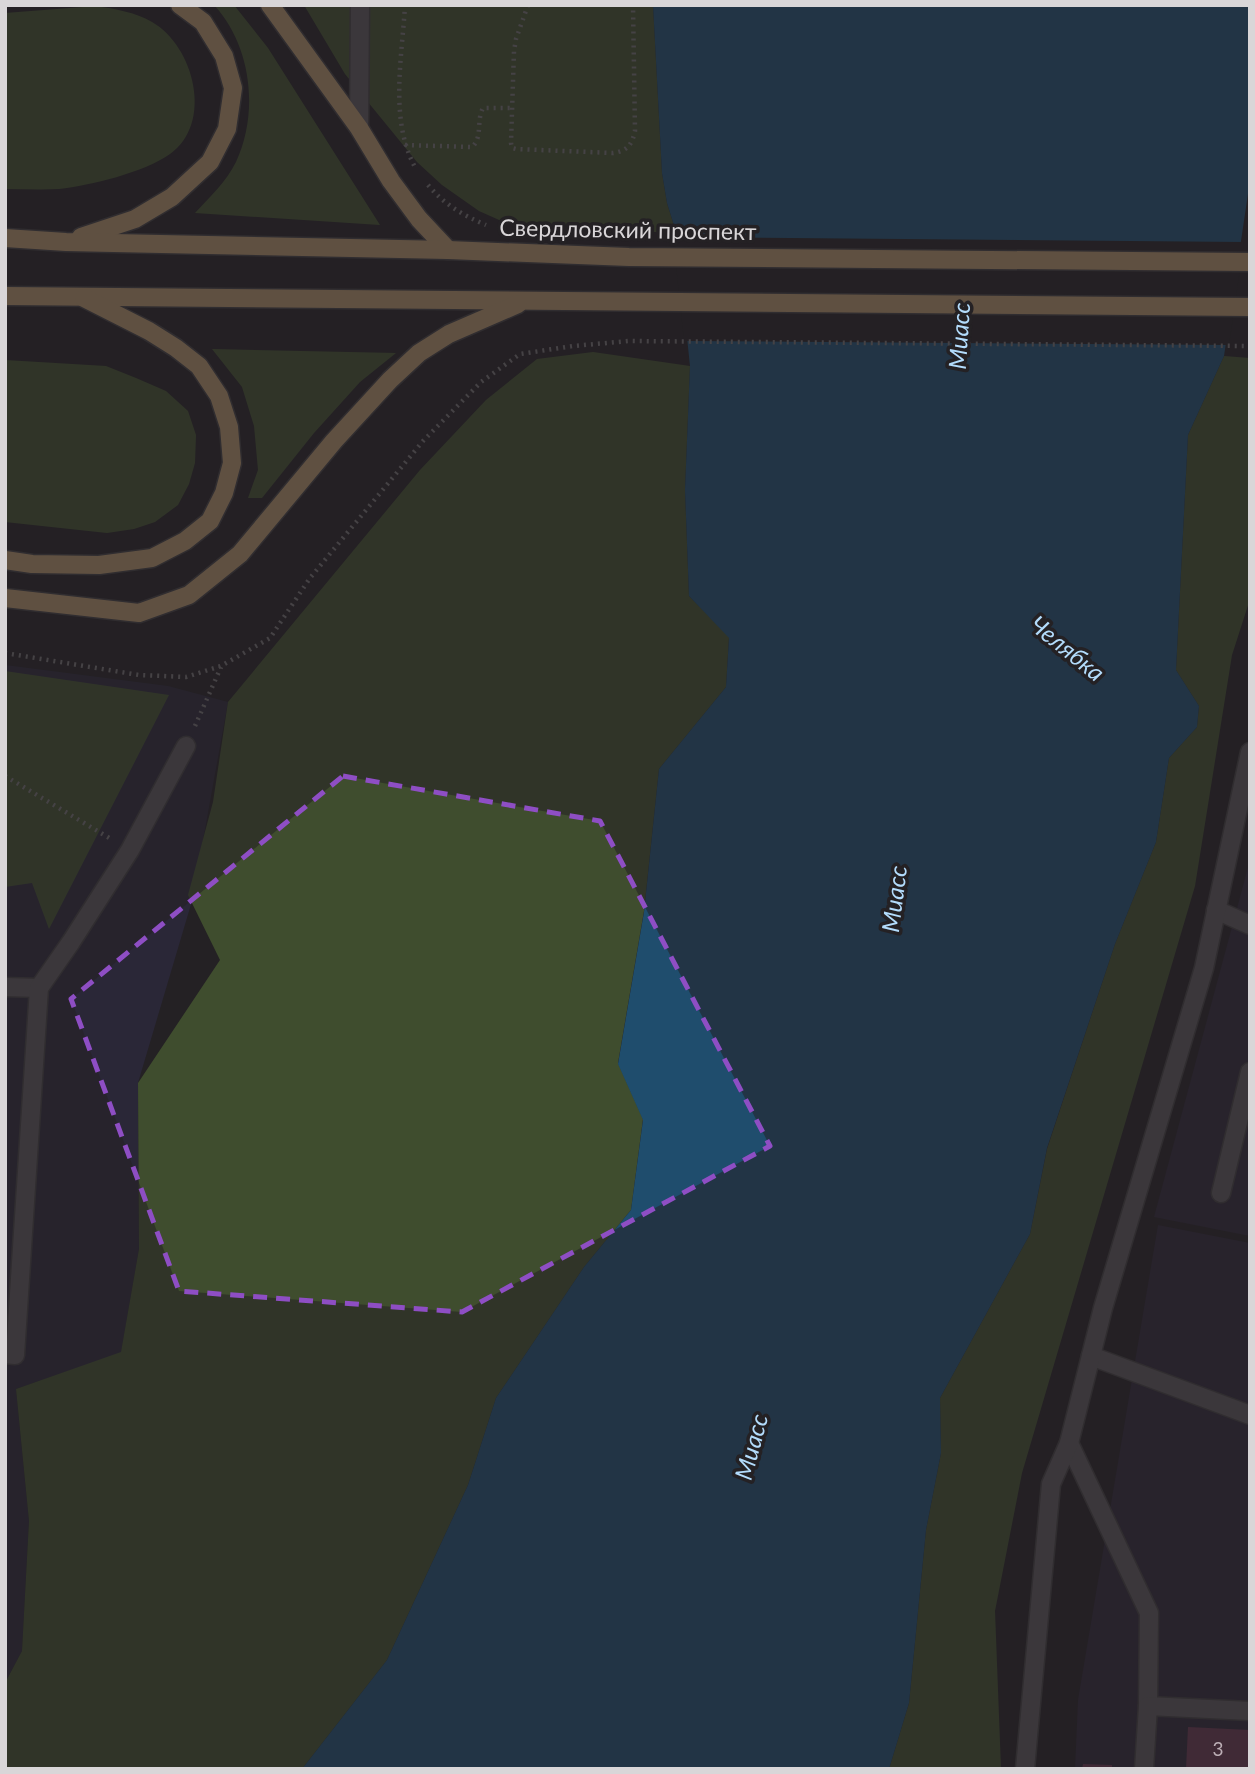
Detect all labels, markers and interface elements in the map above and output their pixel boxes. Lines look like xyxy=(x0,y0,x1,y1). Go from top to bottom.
street label: Свердловский проспект xyxy=(499,213,757,245)
water label: Миасс xyxy=(942,301,975,370)
water label: Челябка xyxy=(1025,609,1111,687)
water label: Миасс xyxy=(875,864,912,934)
water label: Миасс xyxy=(728,1410,773,1483)
house number: 3 xyxy=(1212,1737,1224,1760)

